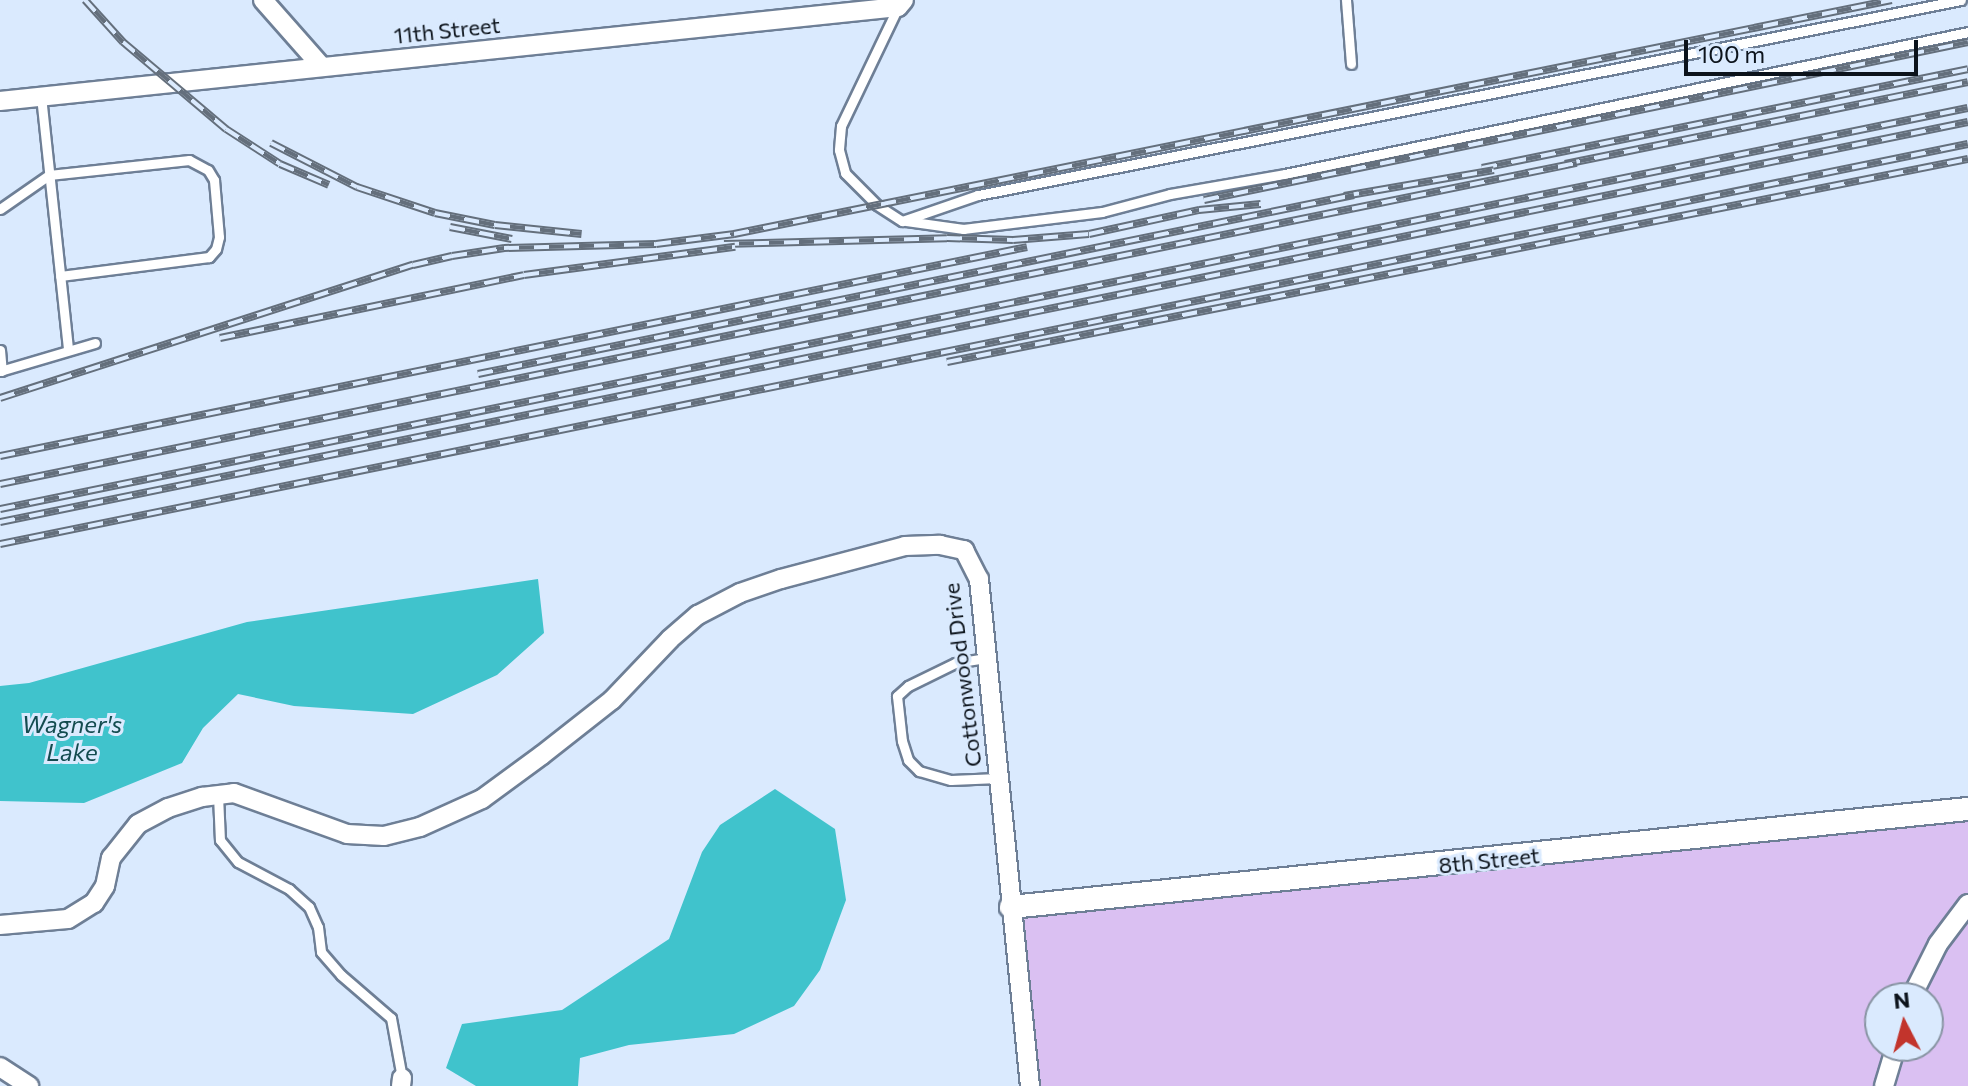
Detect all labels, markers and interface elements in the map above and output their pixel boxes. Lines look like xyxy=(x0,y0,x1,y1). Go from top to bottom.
street label: 11th Street xyxy=(392,11,502,49)
scale bar xyxy=(1688,24,1922,74)
text: 100 m xyxy=(1698,39,1765,68)
street label: Cottonwood Drive xyxy=(938,582,986,768)
water label: Wagner's Lake xyxy=(22,710,122,766)
street label: 8th Street xyxy=(1437,842,1541,878)
north arrow xyxy=(1864,982,1944,1062)
text: N xyxy=(1892,985,1911,1014)

